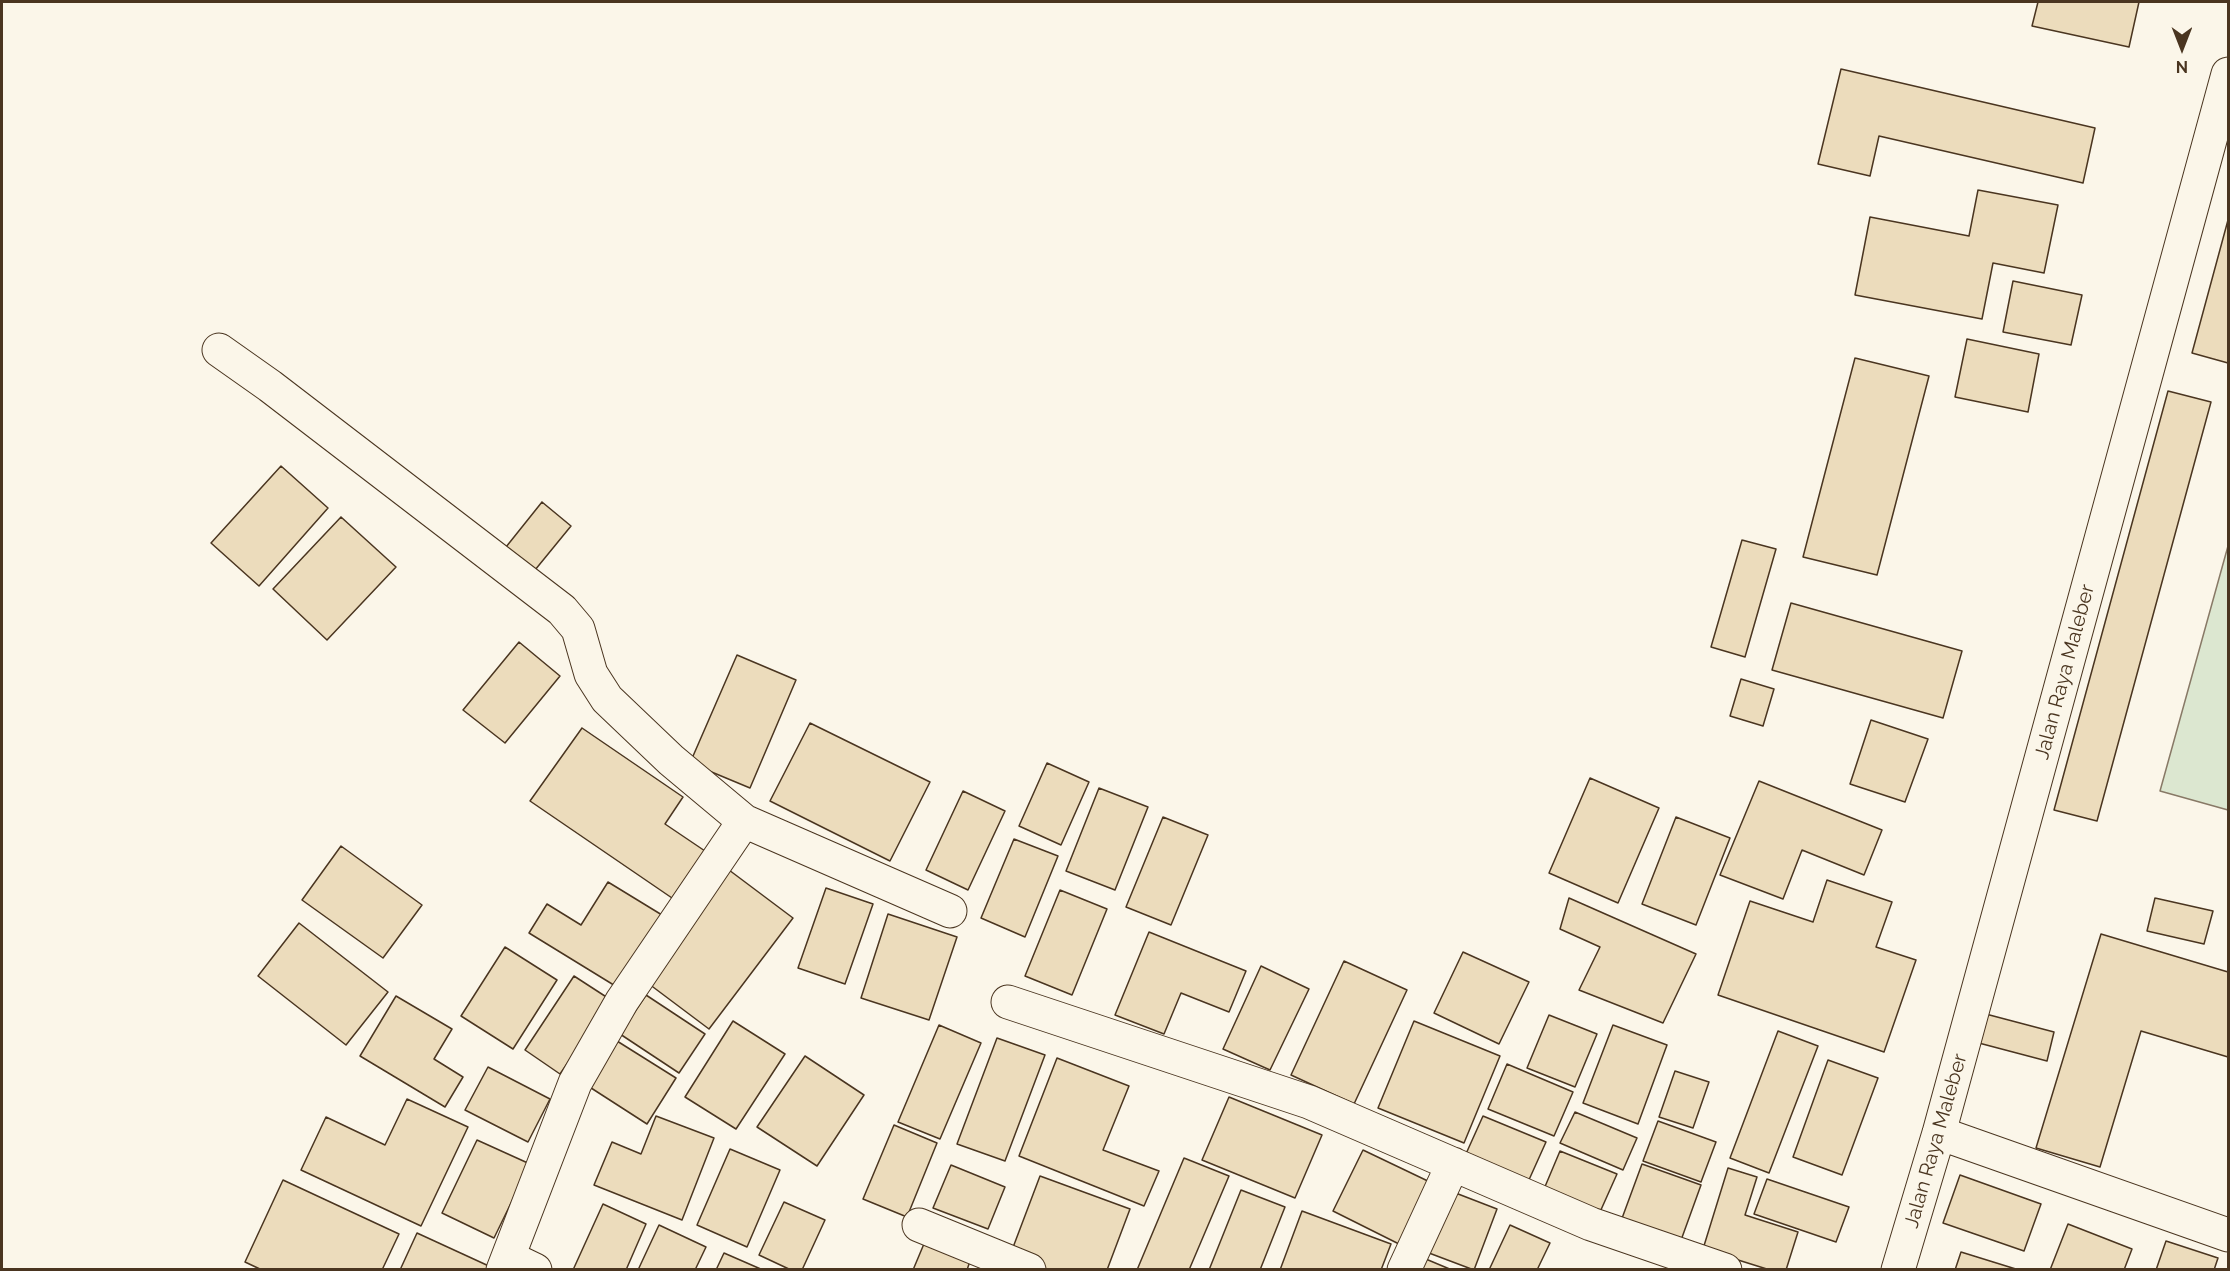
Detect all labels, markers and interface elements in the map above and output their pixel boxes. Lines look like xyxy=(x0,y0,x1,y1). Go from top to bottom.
north arrow xyxy=(2152,18,2212,78)
text: N xyxy=(2176,57,2188,76)
street label: Jalan Raya Maleber xyxy=(2030,582,2100,762)
street label: Jalan Raya Maleber xyxy=(1900,1051,1972,1231)

